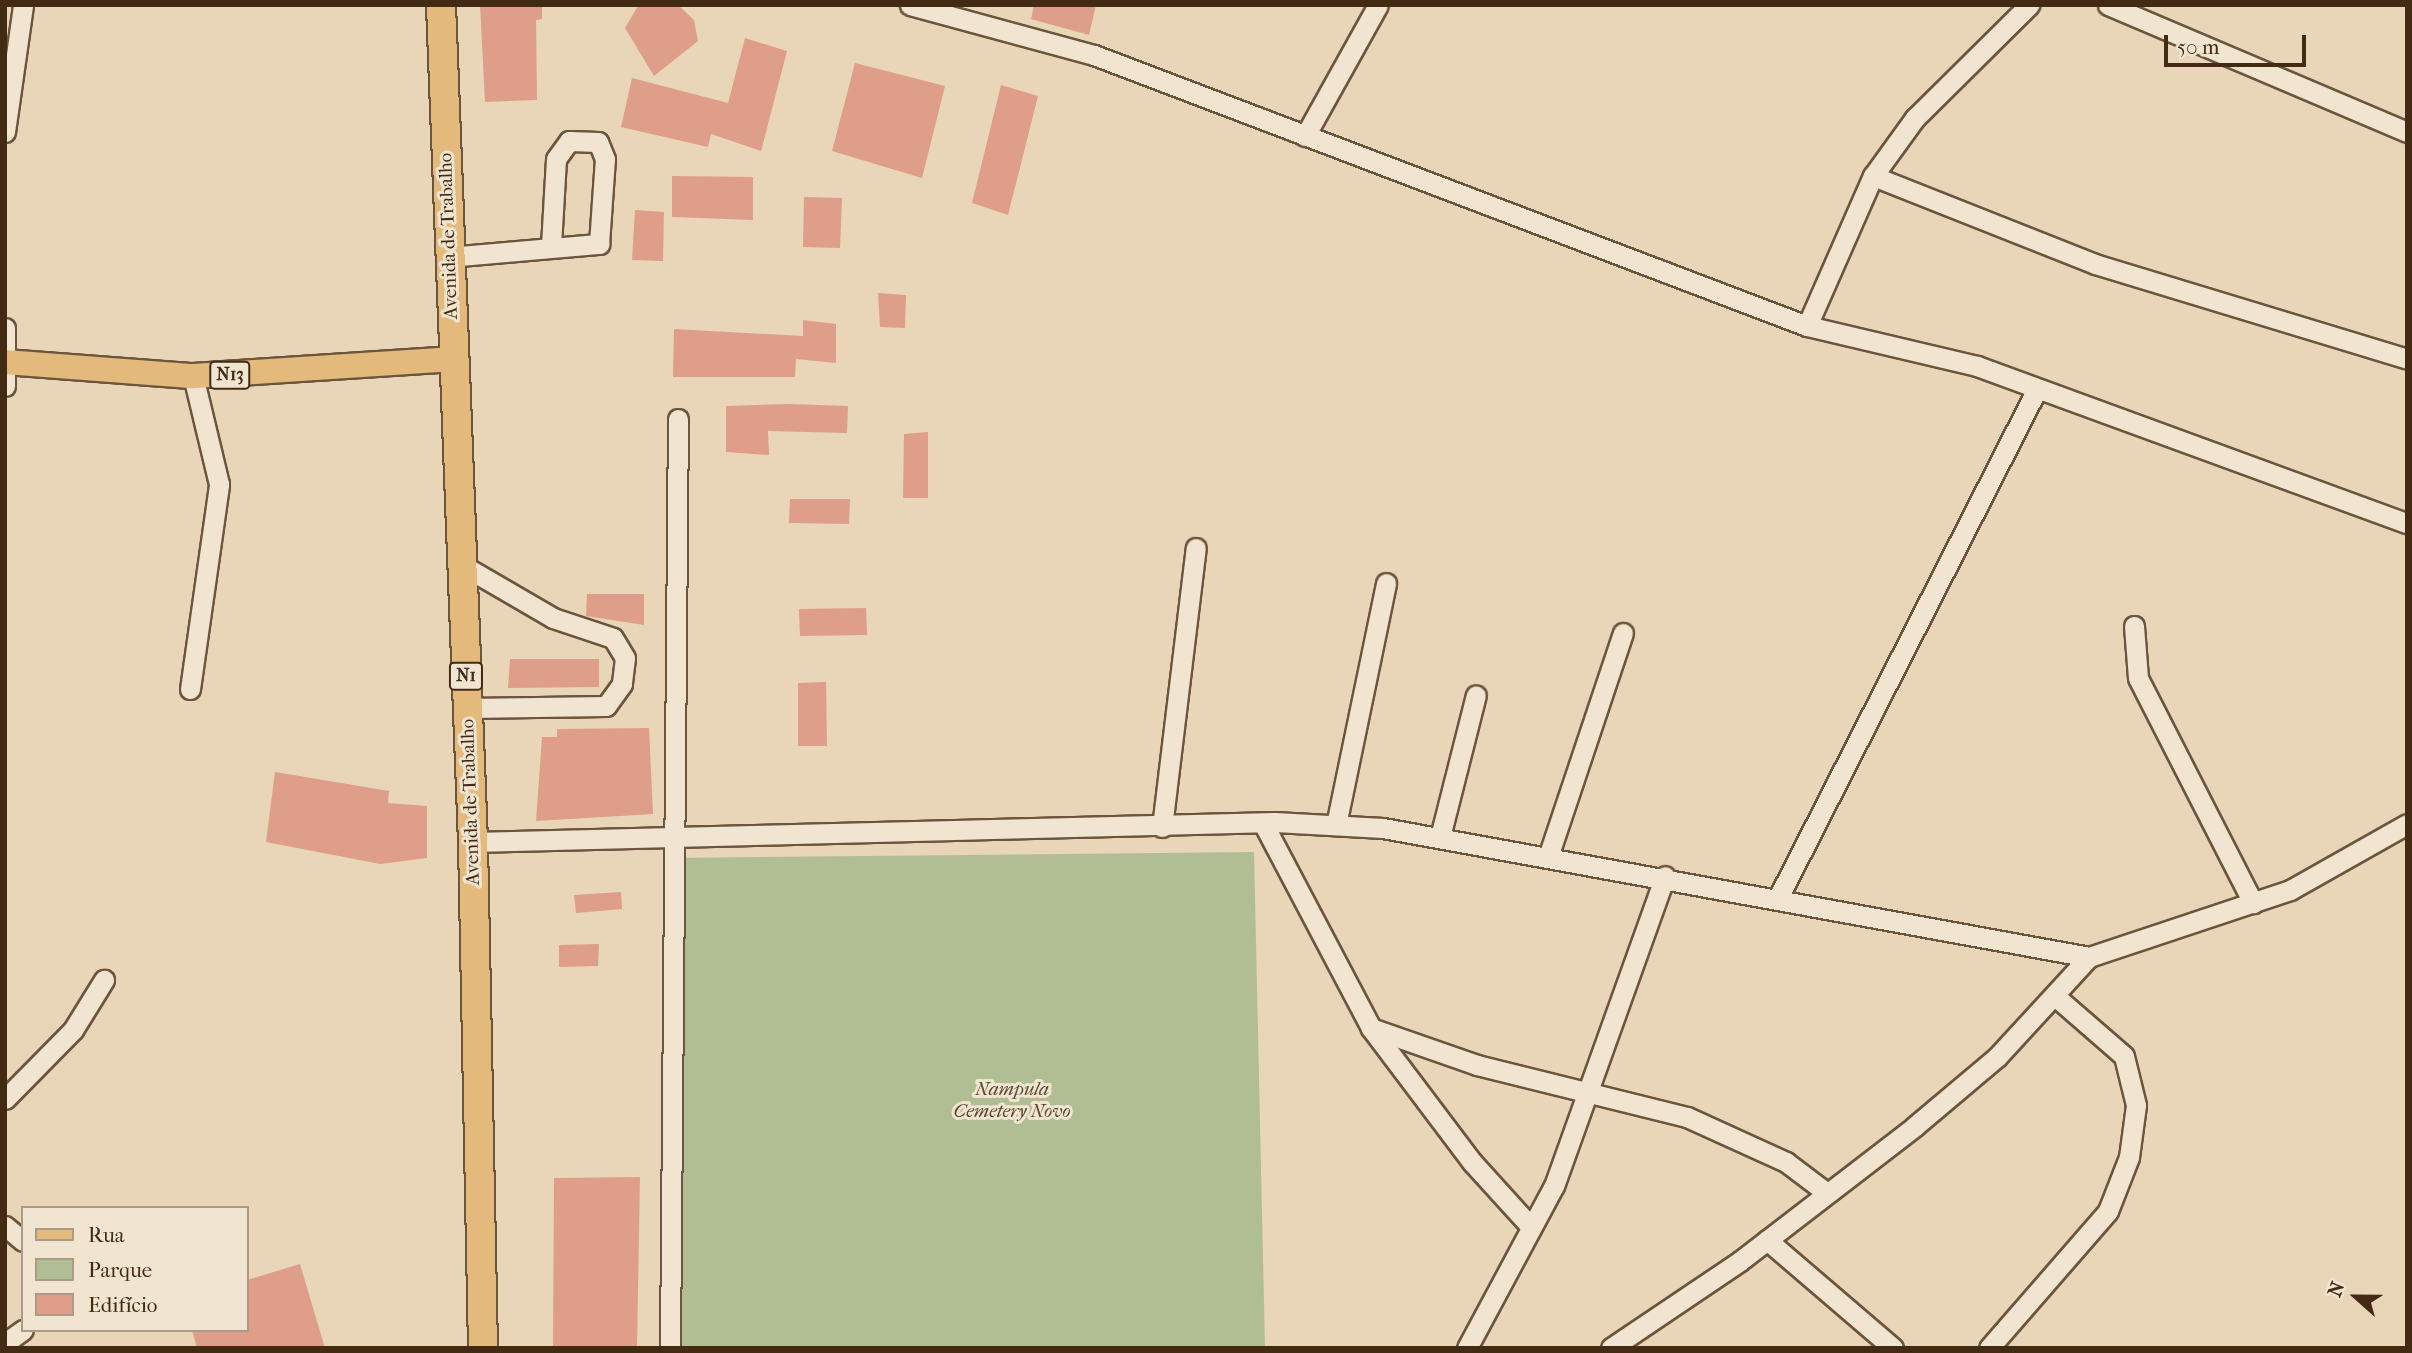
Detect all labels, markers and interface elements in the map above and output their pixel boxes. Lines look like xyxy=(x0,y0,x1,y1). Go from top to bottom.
scale bar xyxy=(2167,21,2309,65)
text: 50 m xyxy=(2177,35,2220,59)
street label: Avenida de Trabalho xyxy=(435,152,463,320)
road number: N13 xyxy=(209,360,251,390)
road number: N1 xyxy=(448,662,484,690)
street label: Avenida de Trabalho xyxy=(457,718,485,886)
park label: Nampula Cemetery Novo xyxy=(953,1079,1071,1123)
legend xyxy=(21,1206,248,1332)
text: Rua xyxy=(88,1223,125,1247)
text: Parque xyxy=(88,1258,152,1282)
north arrow xyxy=(2321,1262,2391,1332)
text: N xyxy=(2324,1279,2349,1300)
text: Edifício xyxy=(88,1293,157,1317)

